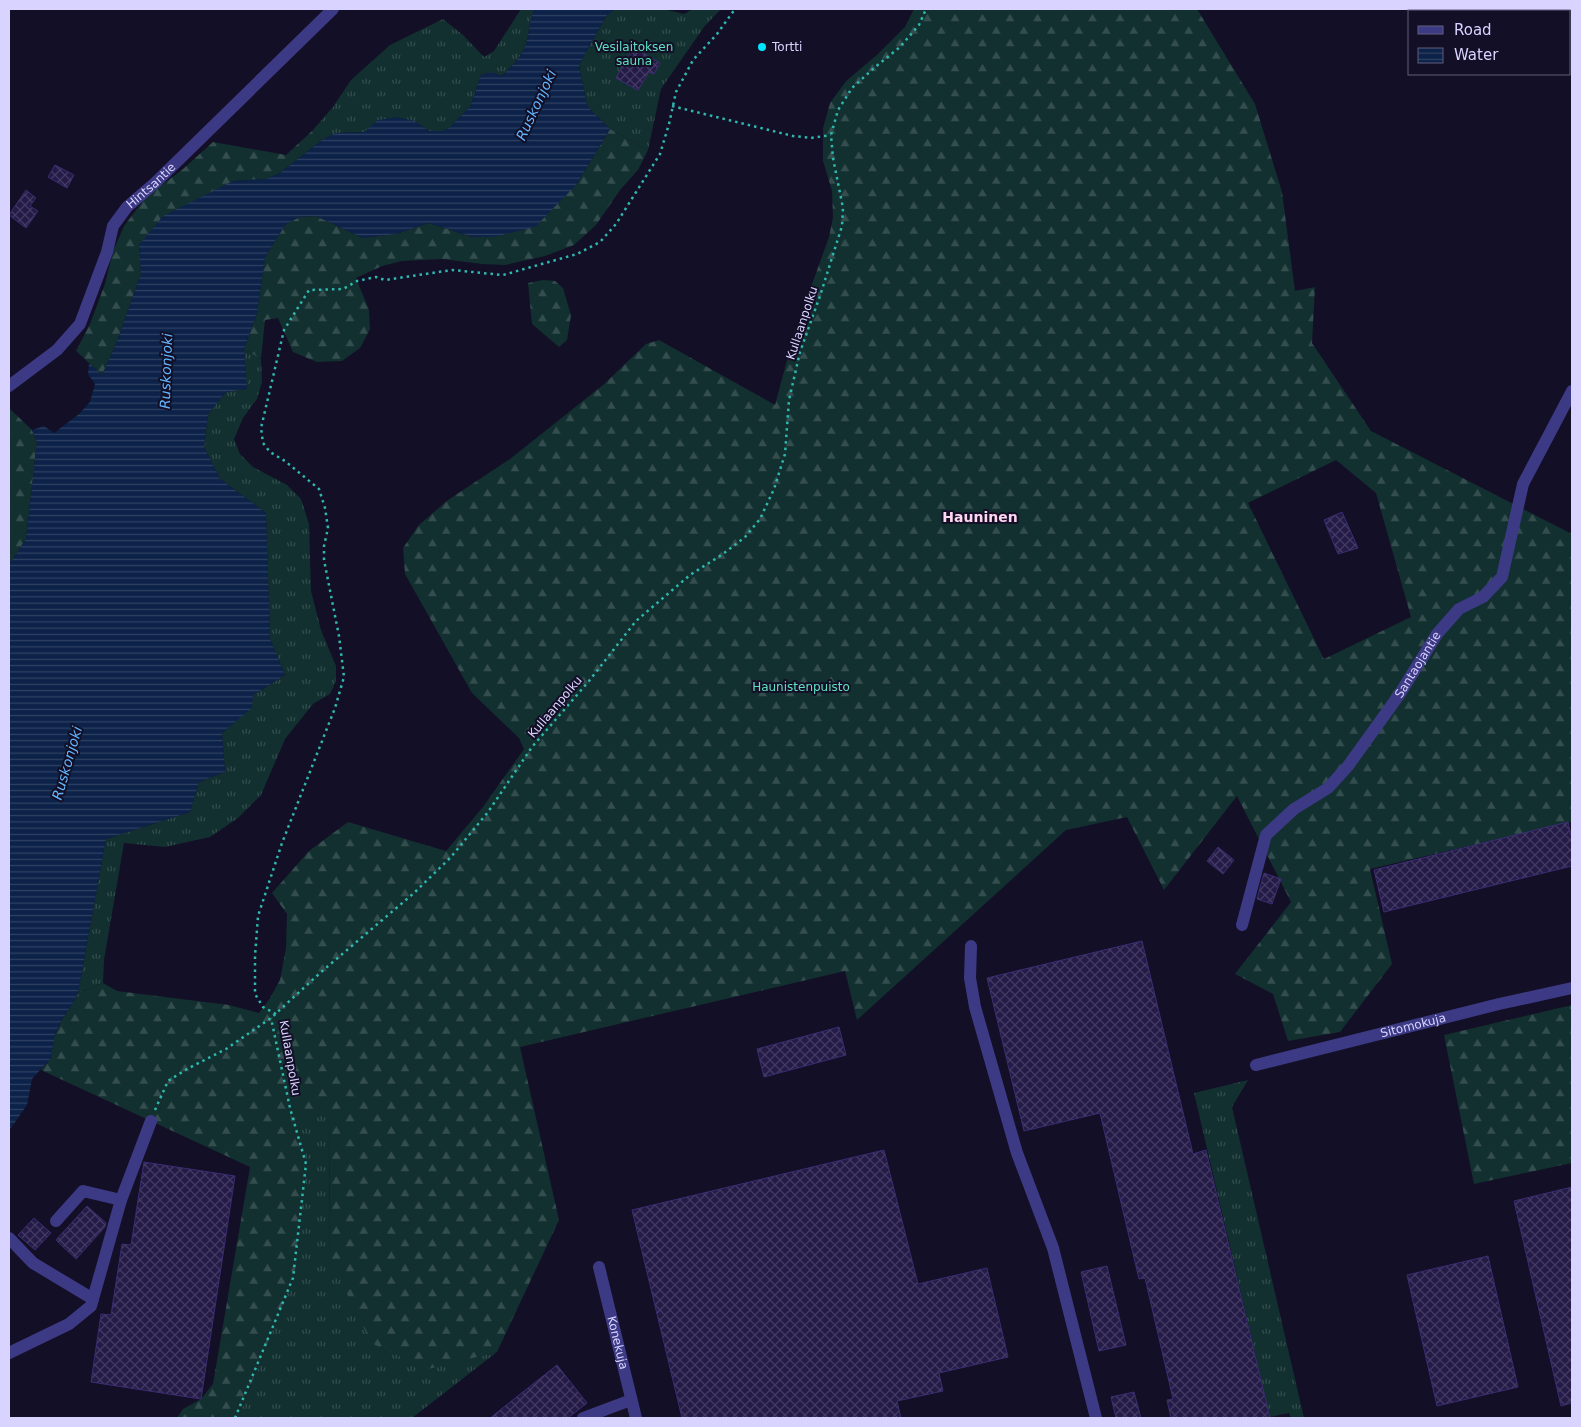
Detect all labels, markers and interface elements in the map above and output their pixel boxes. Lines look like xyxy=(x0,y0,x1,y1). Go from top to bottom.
legend xyxy=(1408,10,1571,75)
text: Road xyxy=(1454,21,1492,39)
park label: Vesilaitoksen sauna xyxy=(595,40,673,68)
place label: Tortti xyxy=(771,40,802,54)
marker: Tortti xyxy=(756,41,768,53)
text: Water xyxy=(1454,46,1499,64)
water label: Ruskonjoki xyxy=(513,67,559,143)
street label: Hintsantie xyxy=(124,160,178,211)
street label: Kullaanpolku xyxy=(784,285,820,361)
water label: Ruskonjoki xyxy=(157,333,175,409)
district label: Hauninen xyxy=(942,509,1018,525)
street label: Santaojantie xyxy=(1392,629,1444,701)
street label: Kullaanpolku xyxy=(525,673,585,741)
park label: Haunistenpuisto xyxy=(752,680,850,694)
water label: Ruskonjoki xyxy=(49,724,85,802)
street label: Sitomokuja xyxy=(1379,1011,1447,1041)
street label: Kullaanpolku xyxy=(276,1019,304,1097)
street label: Konekuja xyxy=(604,1315,631,1371)

